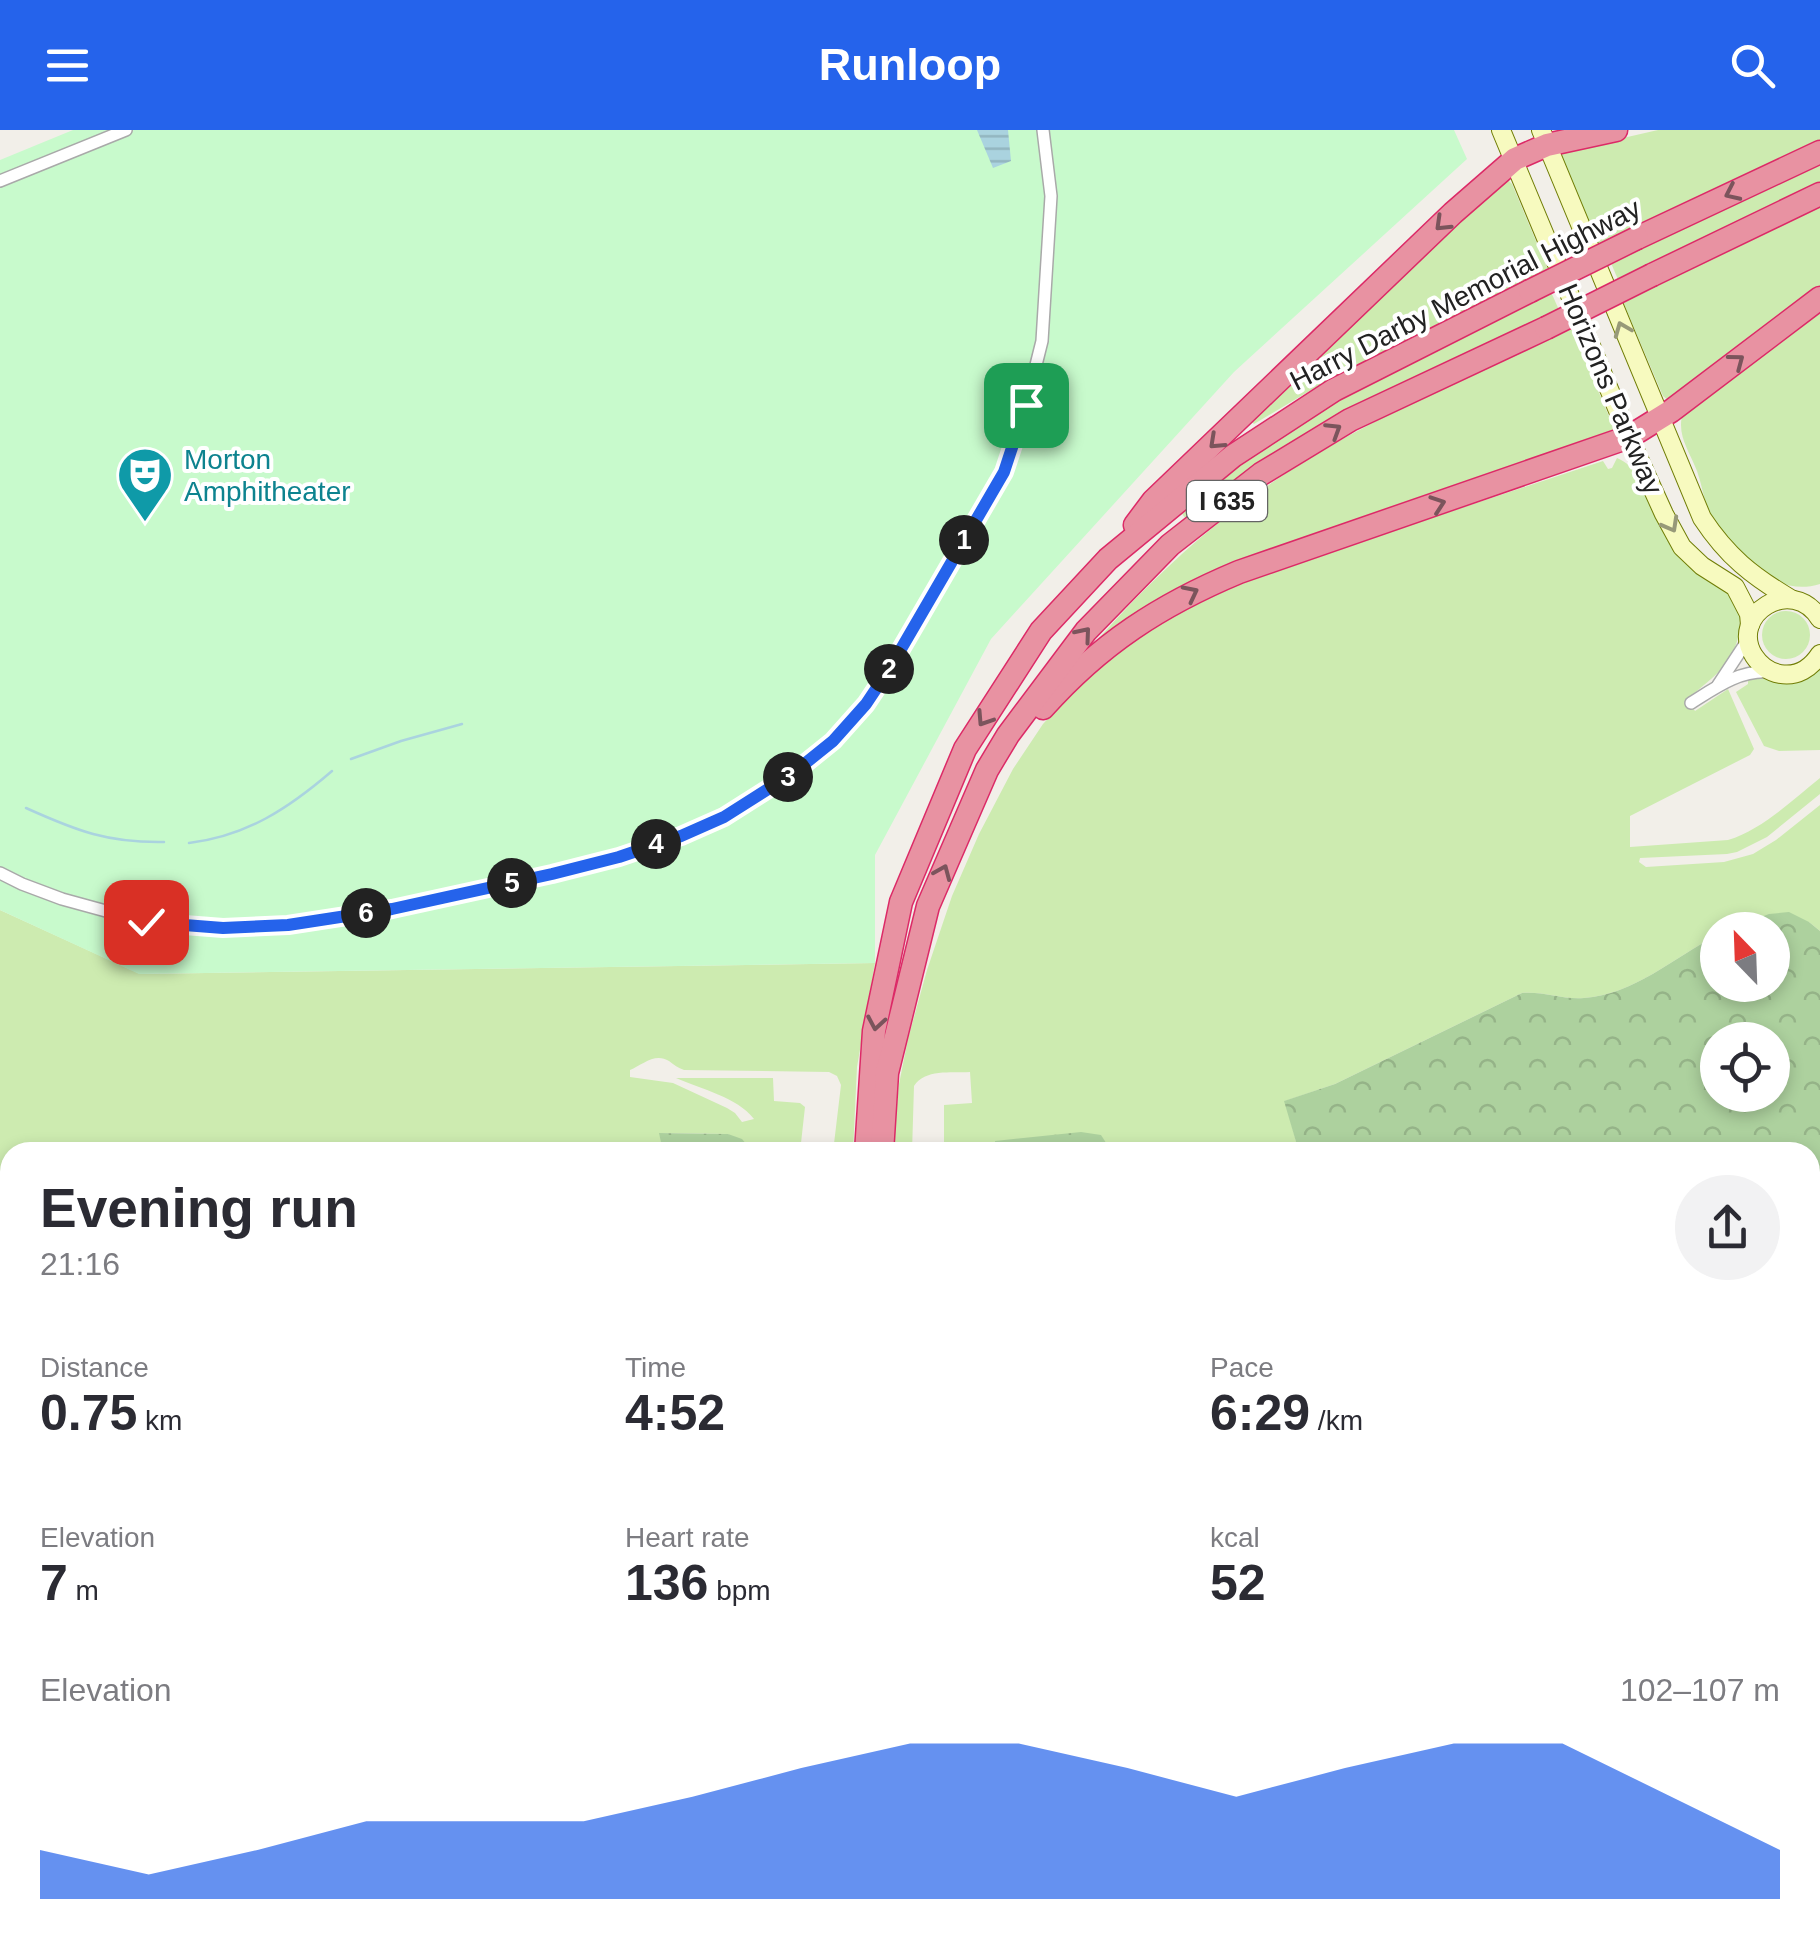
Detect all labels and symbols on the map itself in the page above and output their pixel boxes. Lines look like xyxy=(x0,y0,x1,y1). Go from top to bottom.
one-way arrow xyxy=(1724,181,1742,201)
street label: Harry Darby Memorial Highway xyxy=(1285,192,1646,397)
one-way arrow xyxy=(1435,212,1454,230)
street label: Horizons Parkway xyxy=(1552,279,1669,499)
one-way arrow xyxy=(1614,321,1634,339)
one-way arrow xyxy=(1726,355,1744,373)
pin xyxy=(984,363,1069,448)
one-way arrow xyxy=(1323,423,1341,442)
one-way arrow xyxy=(1210,430,1228,448)
place label: Morton Amphitheater xyxy=(184,444,351,507)
theatre icon: Morton Amphitheater xyxy=(115,445,175,524)
road number: I 635 xyxy=(1187,481,1267,521)
one-way arrow xyxy=(1429,495,1446,515)
pin: 1 xyxy=(939,515,989,565)
one-way arrow xyxy=(1658,515,1678,533)
one-way arrow xyxy=(1181,585,1199,605)
one-way arrow xyxy=(1073,628,1091,646)
pin: 2 xyxy=(864,644,914,694)
one-way arrow xyxy=(978,708,997,726)
pin: 3 xyxy=(763,752,813,802)
pin: 4 xyxy=(631,819,681,869)
pin: 5 xyxy=(487,858,537,908)
one-way arrow xyxy=(931,864,951,882)
pin xyxy=(104,880,189,965)
pin: 6 xyxy=(341,888,391,938)
north arrow xyxy=(1700,912,1790,1002)
one-way arrow xyxy=(866,1015,887,1031)

